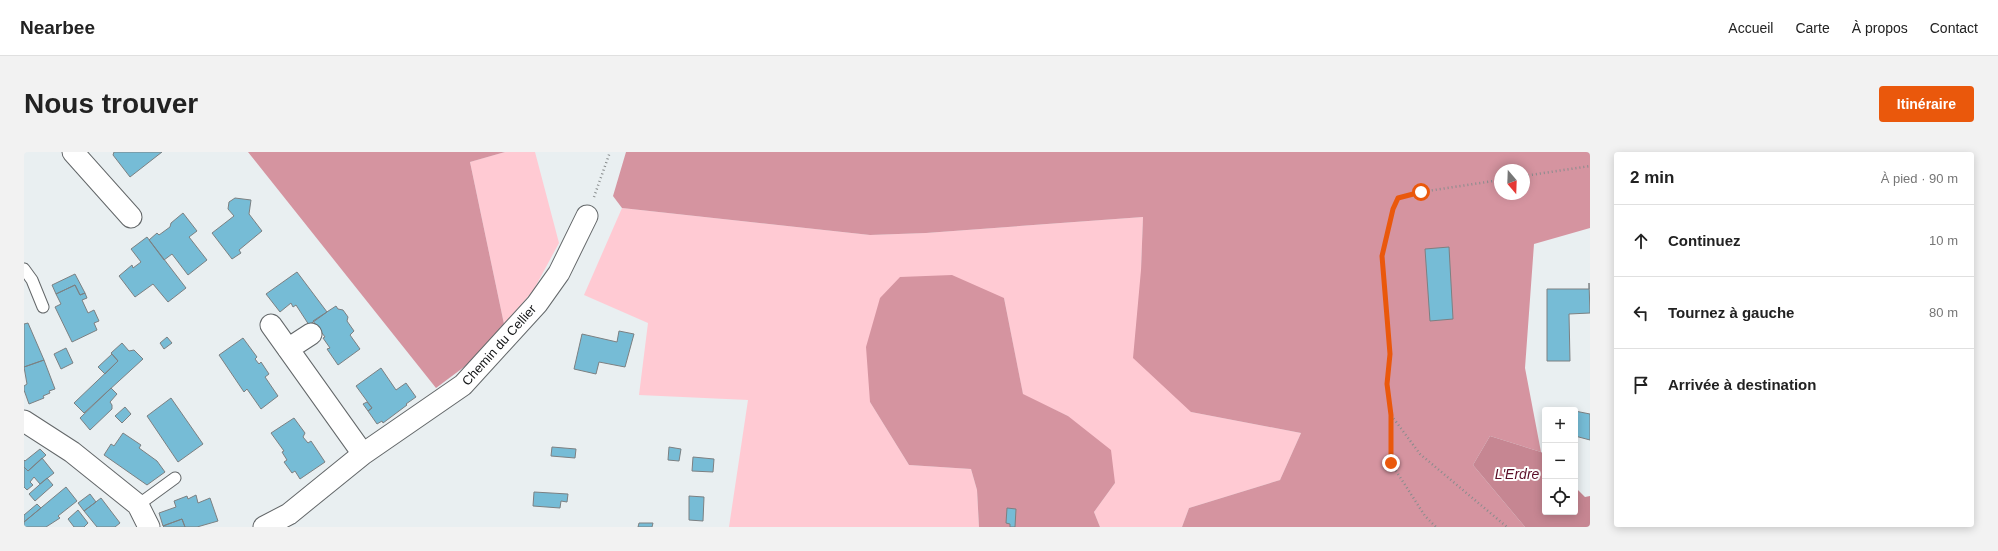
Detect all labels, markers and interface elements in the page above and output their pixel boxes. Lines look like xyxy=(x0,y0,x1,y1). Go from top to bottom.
text: Nearbee xyxy=(20,17,95,38)
text: Accueil xyxy=(1728,20,1773,36)
text: Carte xyxy=(1795,20,1830,36)
text: À propos xyxy=(1852,20,1908,36)
text: Contact xyxy=(1930,20,1978,36)
button: Itinéraire xyxy=(1879,86,1974,122)
text: Nous trouver xyxy=(24,88,198,119)
north arrow xyxy=(1494,164,1530,200)
text: 2 min xyxy=(1630,168,1674,187)
text: À pied · 90 m xyxy=(1881,171,1958,186)
route start xyxy=(1412,183,1430,201)
icon: ahead xyxy=(1630,230,1652,252)
text: Continuez xyxy=(1668,232,1741,249)
text: 10 m xyxy=(1929,233,1958,248)
street label: Chemin du Cellier xyxy=(459,301,540,388)
icon: left xyxy=(1630,302,1652,324)
text: Tournez à gauche xyxy=(1668,304,1794,321)
text: 80 m xyxy=(1929,305,1958,320)
icon: arrive xyxy=(1630,374,1652,396)
text: Arrivée à destination xyxy=(1668,376,1816,393)
map controls xyxy=(1542,407,1578,515)
button: + xyxy=(1542,407,1578,443)
button: − xyxy=(1542,443,1578,479)
route end xyxy=(1382,454,1400,472)
water label: L'Erdre xyxy=(1495,466,1540,482)
button: locate xyxy=(1542,479,1578,515)

